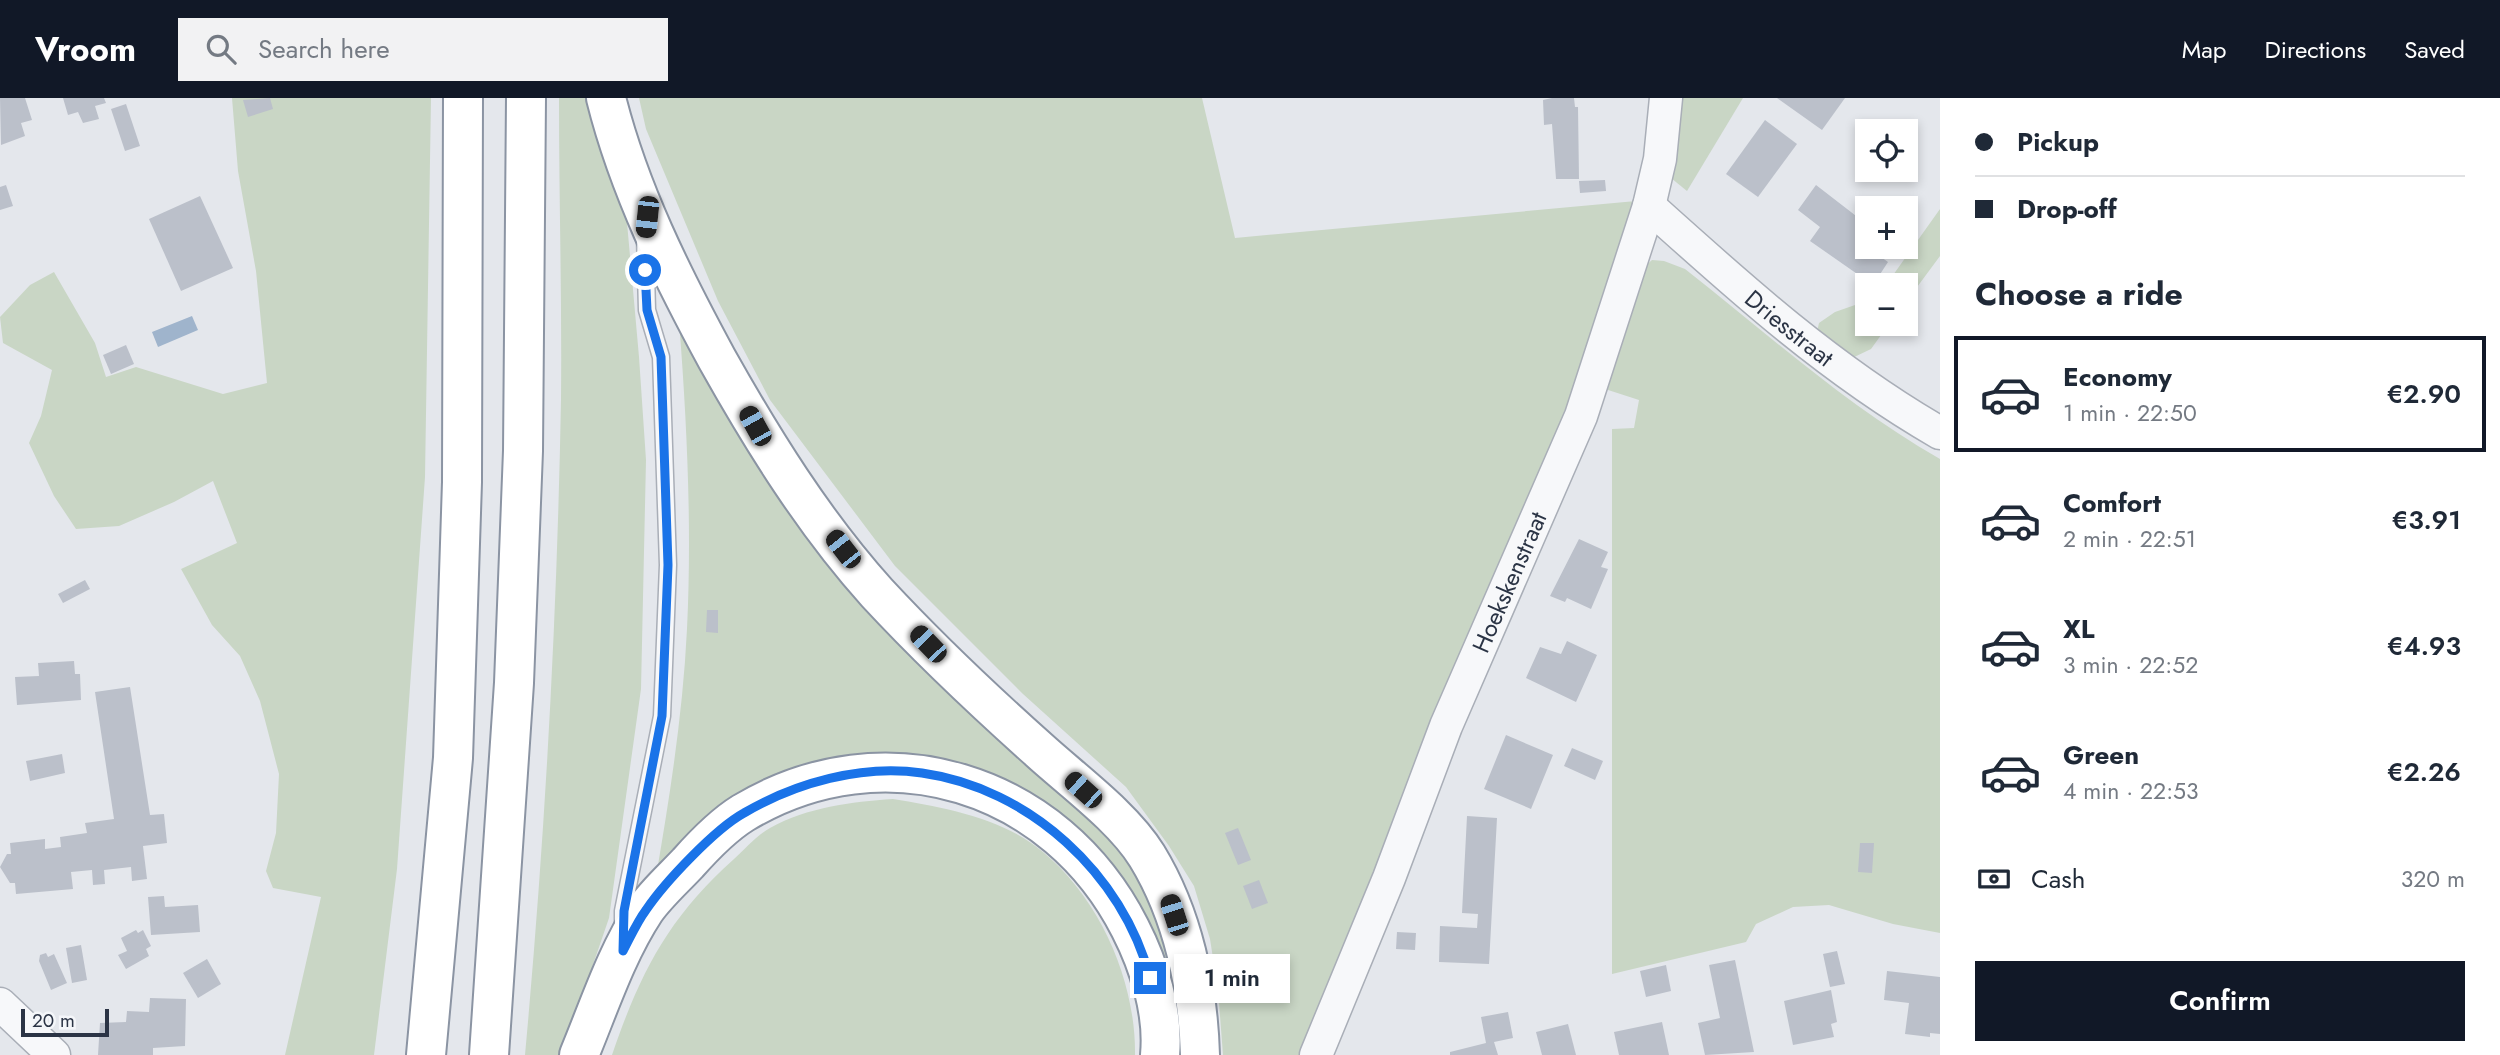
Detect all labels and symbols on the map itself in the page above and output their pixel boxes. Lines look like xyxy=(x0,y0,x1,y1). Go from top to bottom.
car xyxy=(635,195,660,239)
route start xyxy=(629,254,661,286)
street label: Driesstraat xyxy=(1737,281,1842,375)
car xyxy=(736,403,775,449)
street label: Hoekskenstraat xyxy=(1463,506,1555,658)
car xyxy=(822,526,865,572)
car xyxy=(906,622,951,666)
car xyxy=(1061,768,1106,812)
car xyxy=(1158,892,1191,938)
callout: 1 min xyxy=(1174,954,1290,1002)
route end xyxy=(1134,962,1166,994)
scale bar xyxy=(21,1006,108,1038)

